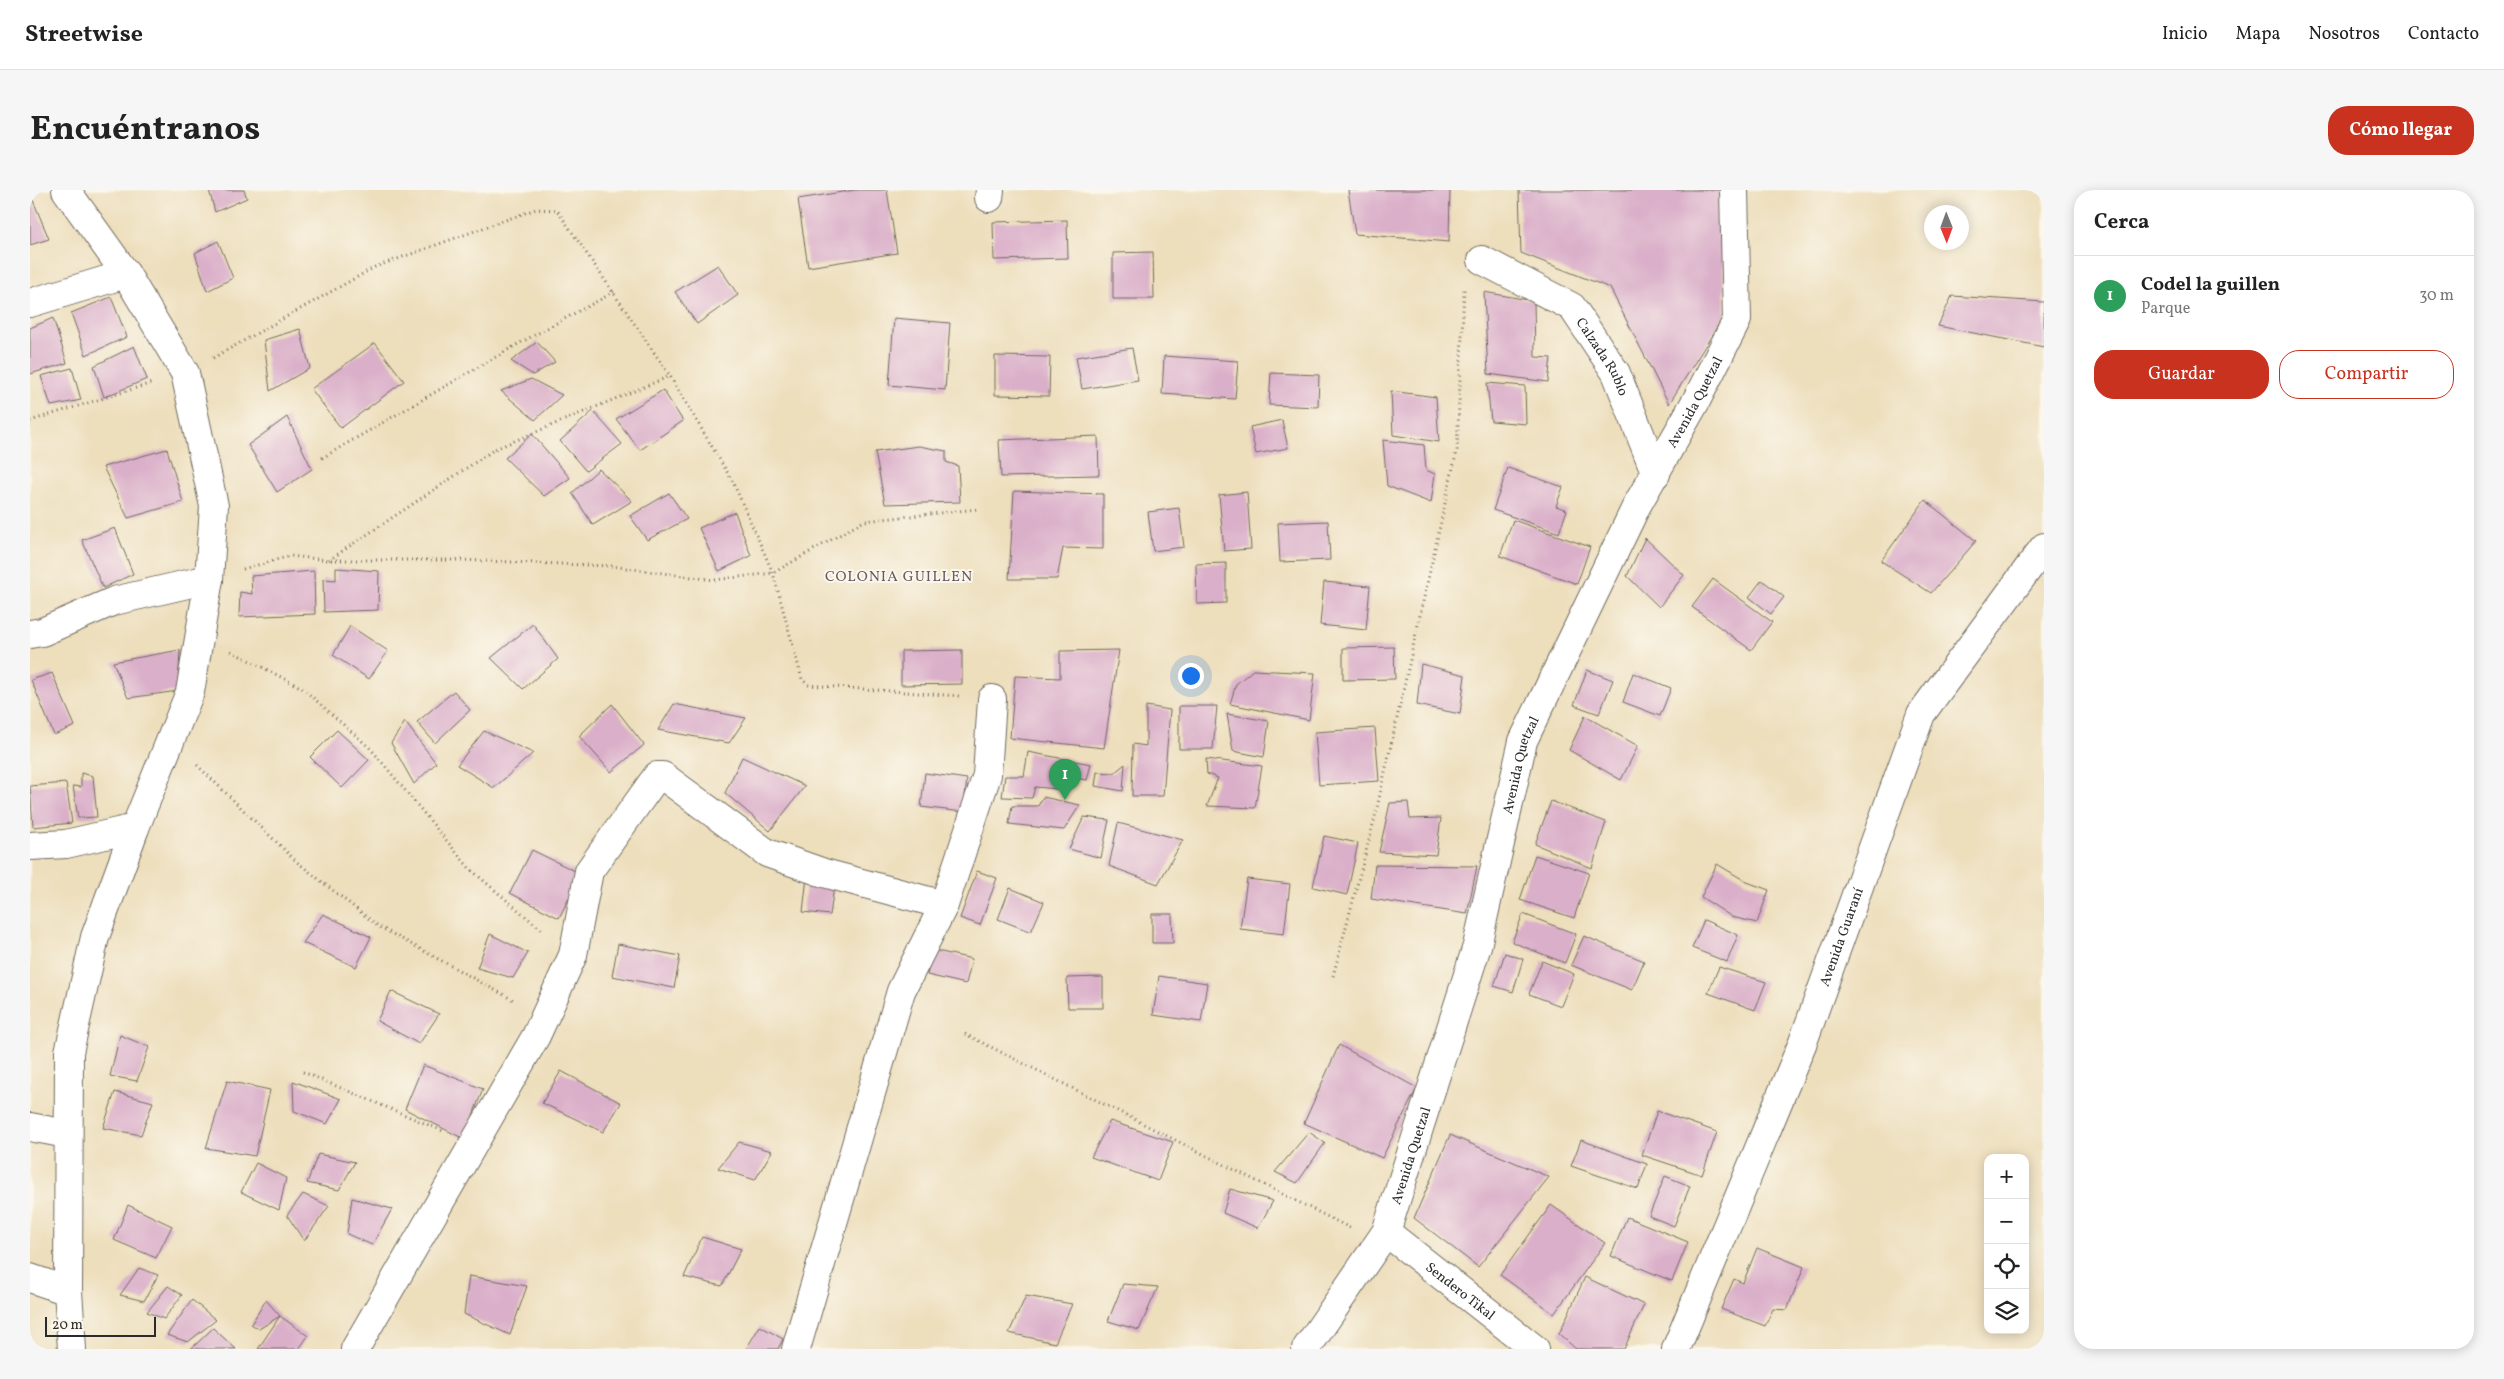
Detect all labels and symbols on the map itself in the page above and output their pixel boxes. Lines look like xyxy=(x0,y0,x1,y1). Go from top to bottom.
north arrow xyxy=(1924,205,1969,250)
street label: Calzada Rublo xyxy=(1571,314,1632,399)
street label: Avenida Quetzal xyxy=(1663,354,1728,452)
district label: COLONIA GUILLEN xyxy=(825,567,973,588)
your location xyxy=(1178,663,1204,689)
street label: Avenida Quetzal xyxy=(1499,714,1544,816)
pin: 1 xyxy=(1049,759,1081,800)
street label: Avenida Guaraní xyxy=(1816,885,1869,989)
street label: Avenida Quetzal xyxy=(1387,1105,1436,1207)
street label: Sendero Tikal xyxy=(1421,1259,1499,1325)
scale bar xyxy=(45,1314,156,1337)

